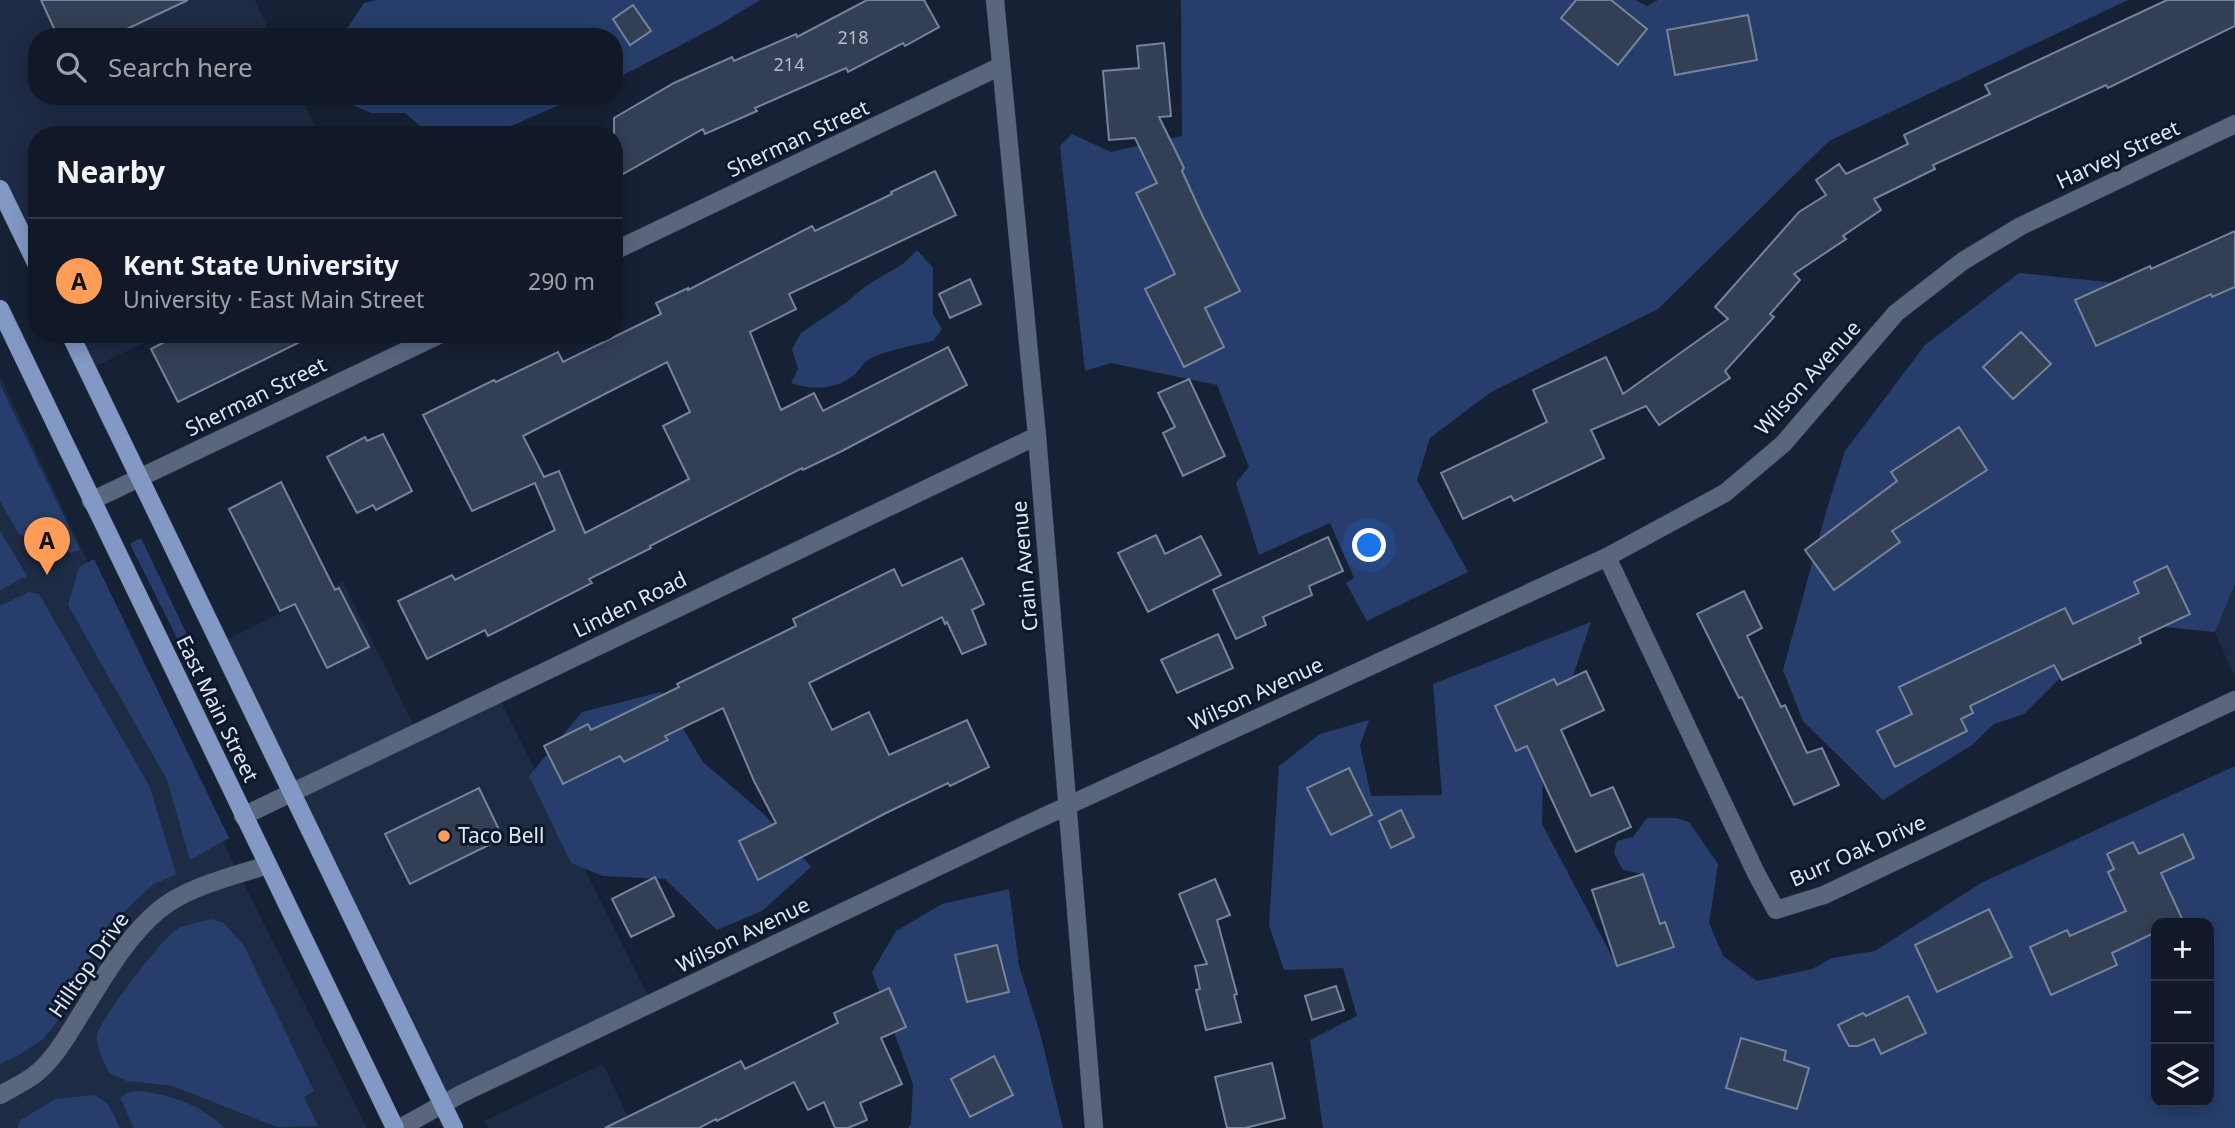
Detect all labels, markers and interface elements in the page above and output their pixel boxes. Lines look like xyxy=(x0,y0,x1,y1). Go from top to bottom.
house number: 218 xyxy=(838,25,868,49)
search box xyxy=(28,28,623,105)
icon: search xyxy=(52,48,90,86)
text: Search here xyxy=(108,49,253,85)
house number: 214 xyxy=(774,52,804,76)
street label: Sherman Street xyxy=(722,93,873,183)
street label: Harvey Street xyxy=(2051,113,2184,195)
text: Nearby xyxy=(56,151,165,192)
text: Kent State University xyxy=(123,247,399,283)
text: A xyxy=(71,265,87,297)
text: 290 m xyxy=(528,265,595,297)
text: University · East Main Street xyxy=(123,283,424,315)
street label: Wilson Avenue xyxy=(1748,314,1866,441)
street label: Sherman Street xyxy=(180,350,331,442)
street label: Crain Avenue xyxy=(1004,500,1044,633)
pin: A xyxy=(24,517,70,575)
your location xyxy=(1352,528,1386,562)
street label: Linden Road xyxy=(568,565,691,644)
street label: East Main Street xyxy=(170,631,266,787)
street label: Wilson Avenue xyxy=(1184,650,1327,736)
street label: Burr Oak Drive xyxy=(1785,808,1930,893)
place label: Taco Bell xyxy=(458,821,544,849)
marker: Taco Bell xyxy=(436,828,452,844)
street label: Wilson Avenue xyxy=(671,890,814,979)
street label: Hilltop Drive xyxy=(42,906,135,1023)
map controls xyxy=(2151,918,2214,1107)
button: + xyxy=(2151,918,2214,981)
button: − xyxy=(2151,981,2214,1044)
button: layers xyxy=(2151,1044,2214,1107)

